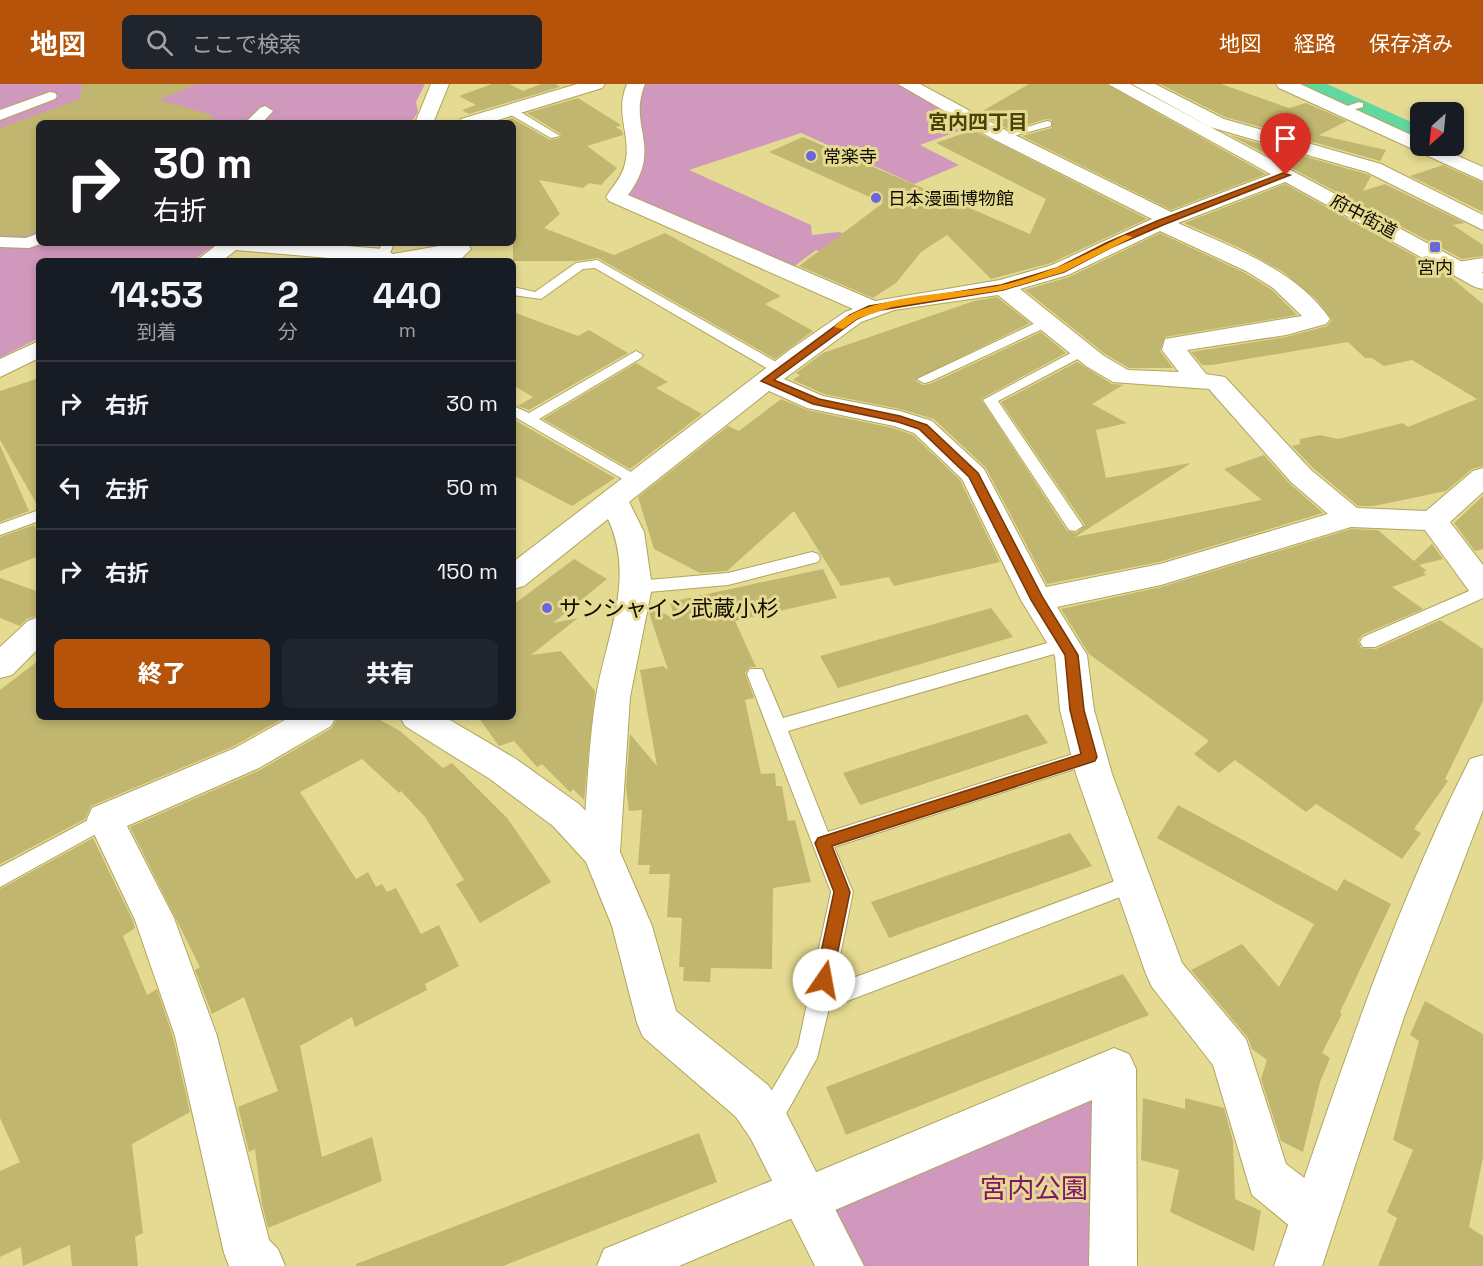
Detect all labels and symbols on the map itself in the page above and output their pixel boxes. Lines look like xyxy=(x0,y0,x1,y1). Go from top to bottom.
north arrow xyxy=(1410,102,1464,156)
district label: 宮内四丁目 xyxy=(928,109,1028,135)
pin xyxy=(1260,113,1311,175)
place label: 常楽寺 xyxy=(823,145,877,168)
marker: 常楽寺 xyxy=(804,149,818,163)
place label: 日本漫画博物館 xyxy=(888,187,1014,210)
street label: 府中街道 xyxy=(1327,189,1401,243)
marker: 日本漫画博物館 xyxy=(869,191,883,205)
marker: 宮内 xyxy=(1428,240,1442,254)
place label: 宮内 xyxy=(1417,256,1453,279)
place label: サンシャイン武蔵小杉 xyxy=(559,594,779,622)
marker: サンシャイン武蔵小杉 xyxy=(540,601,554,615)
position arrow xyxy=(792,948,856,1012)
park label: 宮内公園 xyxy=(980,1171,1088,1206)

